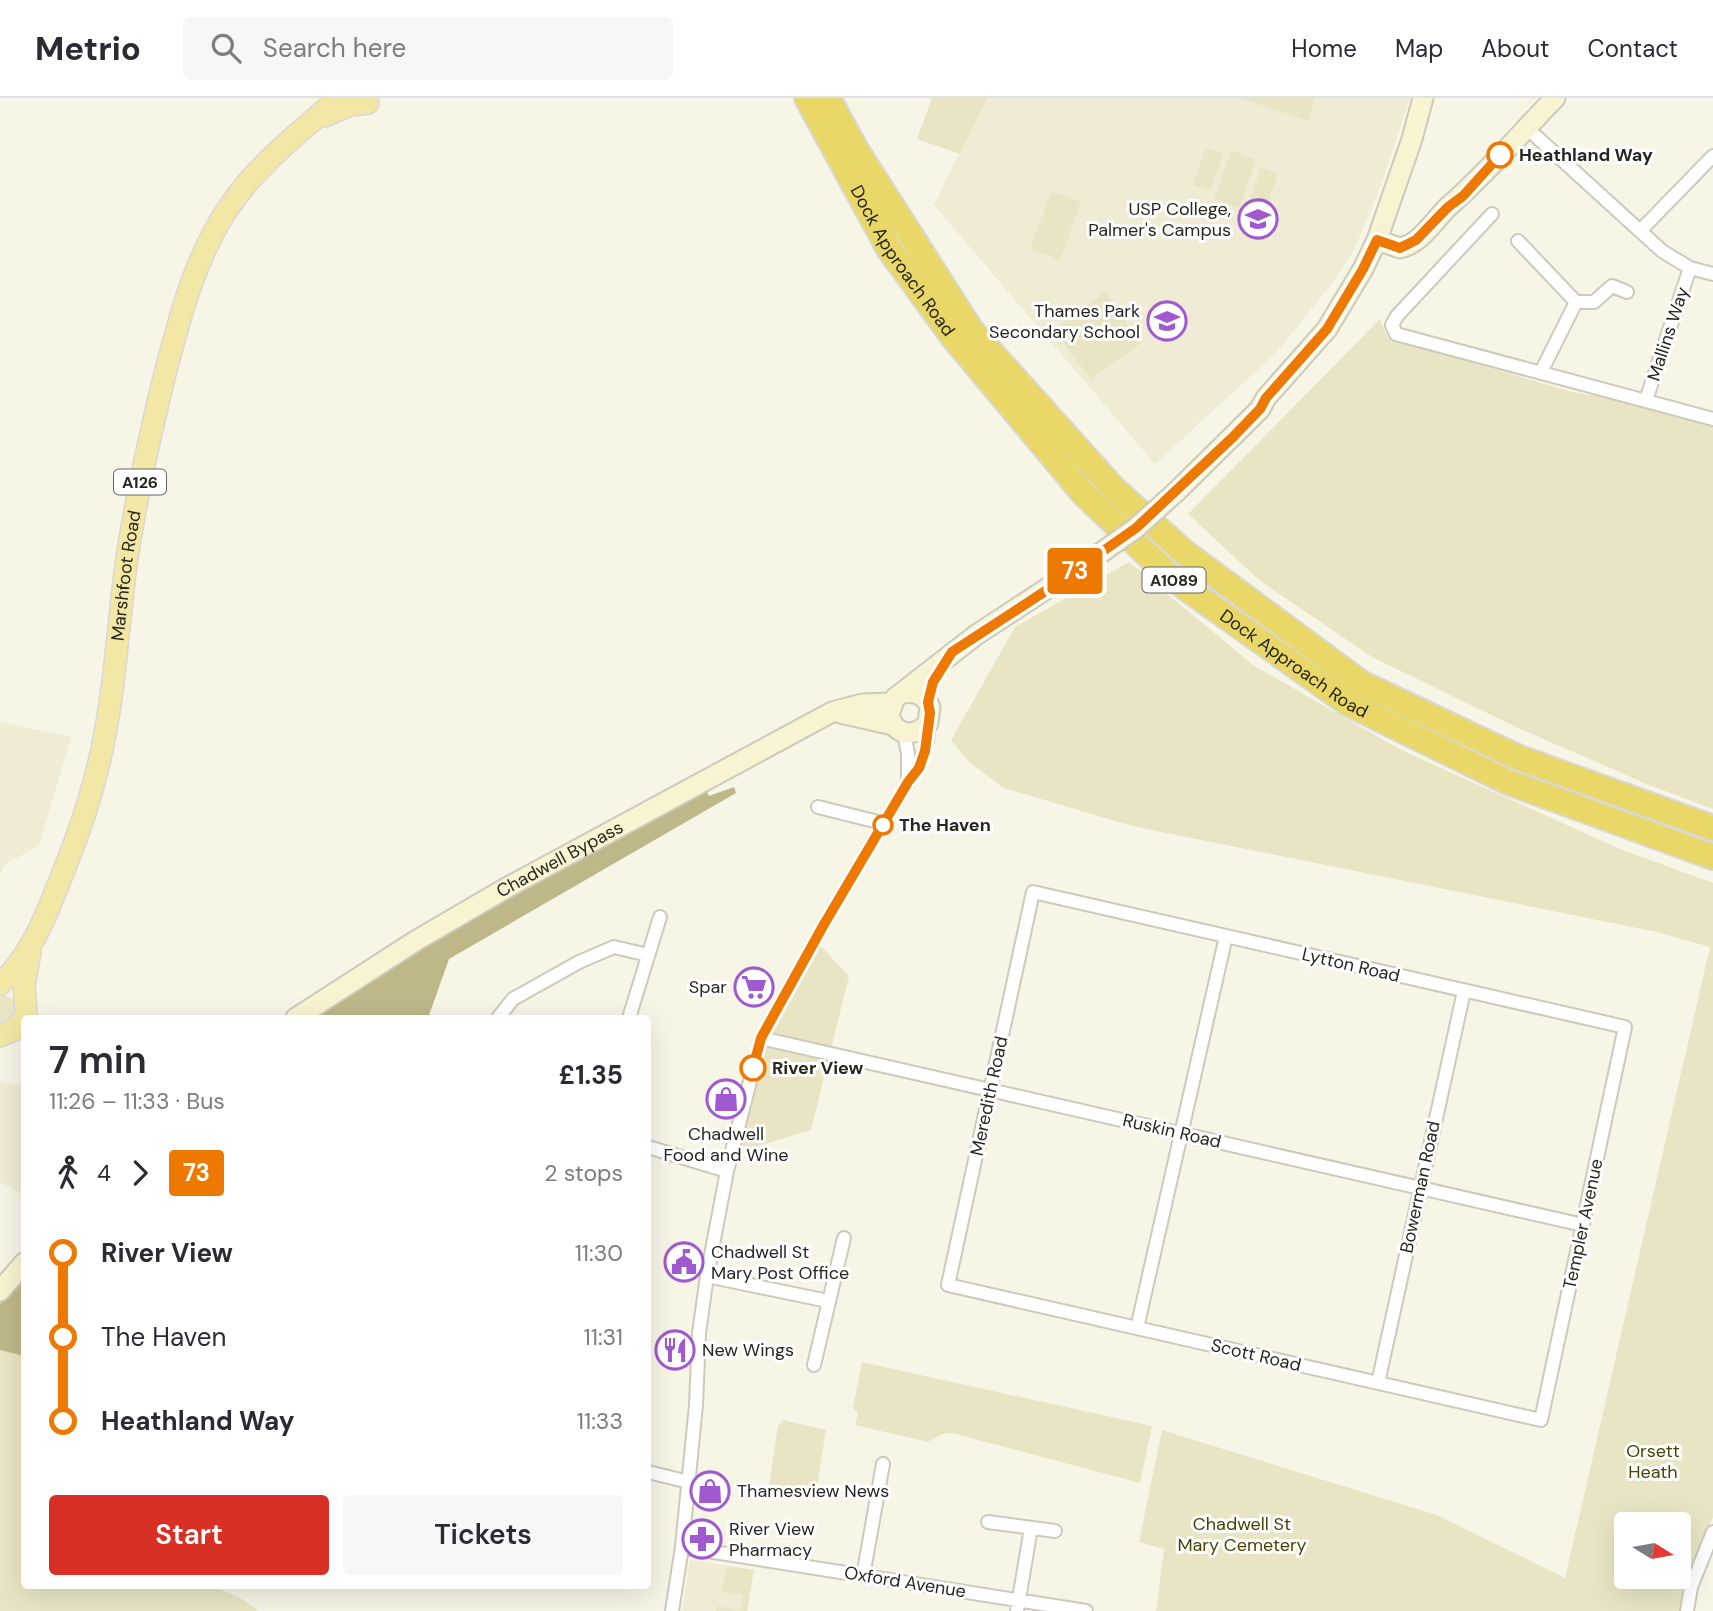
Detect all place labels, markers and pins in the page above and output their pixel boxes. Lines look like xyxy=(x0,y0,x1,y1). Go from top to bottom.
marker: Heathland Way xyxy=(1487,142,1513,168)
place label: Heathland Way xyxy=(1519,143,1653,167)
place label: USP College, Palmer's Campus xyxy=(1088,197,1231,242)
school or university icon: USP College, Palmer's Campus xyxy=(1237,198,1279,240)
place label: Thames Park Secondary School xyxy=(989,299,1140,344)
school or university icon: Thames Park Secondary School xyxy=(1146,300,1188,342)
place label: The Haven xyxy=(899,813,991,837)
marker: The Haven xyxy=(873,815,893,835)
supermarket icon: Spar xyxy=(733,966,775,1008)
place label: Spar xyxy=(689,975,727,999)
marker: River View xyxy=(740,1055,766,1081)
place label: River View xyxy=(772,1056,864,1080)
shop icon: Chadwell Food and Wine xyxy=(705,1078,747,1120)
place label: Chadwell Food and Wine xyxy=(663,1122,789,1167)
place label: Chadwell St Mary Post Office xyxy=(711,1240,849,1285)
public building icon: Chadwell St Mary Post Office xyxy=(663,1241,705,1283)
restaurant icon: New Wings xyxy=(654,1329,696,1371)
place label: New Wings xyxy=(702,1338,794,1362)
shop icon: Thamesview News xyxy=(689,1470,731,1512)
place label: Thamesview News xyxy=(737,1479,889,1503)
place label: River View Pharmacy xyxy=(729,1517,815,1562)
pharmacy icon: River View Pharmacy xyxy=(681,1518,723,1560)

